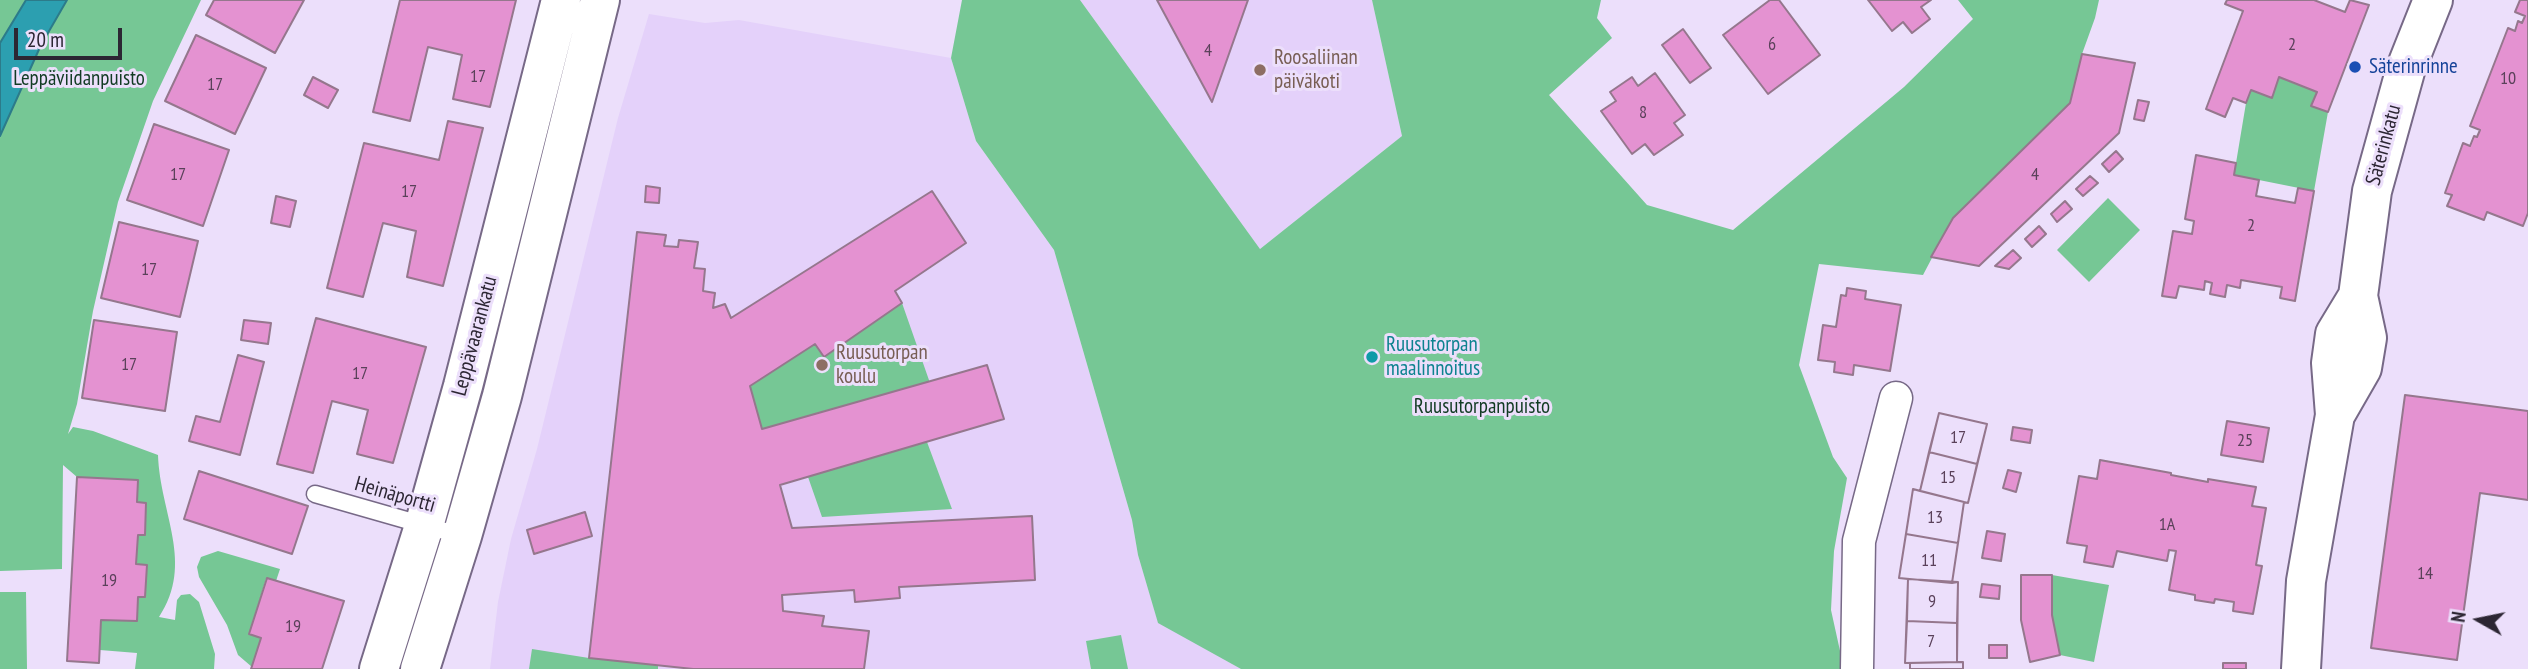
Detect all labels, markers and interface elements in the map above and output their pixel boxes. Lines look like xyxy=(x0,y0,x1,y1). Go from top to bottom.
scale bar xyxy=(18,14,126,58)
text: 20 m xyxy=(27,26,64,53)
house number: 6 xyxy=(1768,34,1776,56)
house number: 2 xyxy=(2288,34,2296,56)
house number: 4 xyxy=(1204,40,1212,62)
place label: Roosaliinan päiväkoti xyxy=(1274,45,1358,95)
place label: Säterinrinne xyxy=(2369,54,2458,80)
marker: Säterinrinne xyxy=(2347,59,2363,75)
marker: Roosaliinan päiväkoti xyxy=(1252,62,1268,78)
park label: Leppäviidanpuisto xyxy=(13,66,145,92)
house number: 17 xyxy=(470,66,486,88)
house number: 10 xyxy=(2500,68,2516,90)
house number: 17 xyxy=(207,74,223,96)
house number: 8 xyxy=(1639,102,1647,124)
street label: Säterinkatu xyxy=(2361,102,2407,188)
house number: 17 xyxy=(170,164,186,186)
house number: 4 xyxy=(2031,164,2039,186)
house number: 17 xyxy=(401,181,417,203)
house number: 2 xyxy=(2247,215,2255,237)
house number: 17 xyxy=(141,259,157,281)
street label: Leppävaarankatu xyxy=(447,273,503,399)
place label: Ruusutorpan maalinnoitus xyxy=(1386,332,1480,382)
place label: Ruusutorpan koulu xyxy=(836,340,928,390)
marker: Ruusutorpan maalinnoitus xyxy=(1364,349,1380,365)
house number: 17 xyxy=(121,354,137,376)
marker: Ruusutorpan koulu xyxy=(814,357,830,373)
house number: 17 xyxy=(352,363,368,385)
park label: Ruusutorpanpuisto xyxy=(1414,394,1550,420)
house number: 17 xyxy=(1950,427,1966,449)
house number: 25 xyxy=(2237,430,2253,452)
house number: 15 xyxy=(1940,467,1956,489)
street label: Heinäportti xyxy=(352,471,438,519)
house number: 13 xyxy=(1927,507,1943,529)
house number: 1A xyxy=(2159,514,2175,536)
house number: 11 xyxy=(1921,550,1937,572)
house number: 14 xyxy=(2417,563,2433,585)
house number: 19 xyxy=(101,570,117,592)
north arrow xyxy=(2444,585,2514,655)
house number: 9 xyxy=(1928,591,1936,613)
text: N xyxy=(2446,610,2471,624)
house number: 19 xyxy=(285,616,301,638)
house number: 7 xyxy=(1927,631,1935,653)

